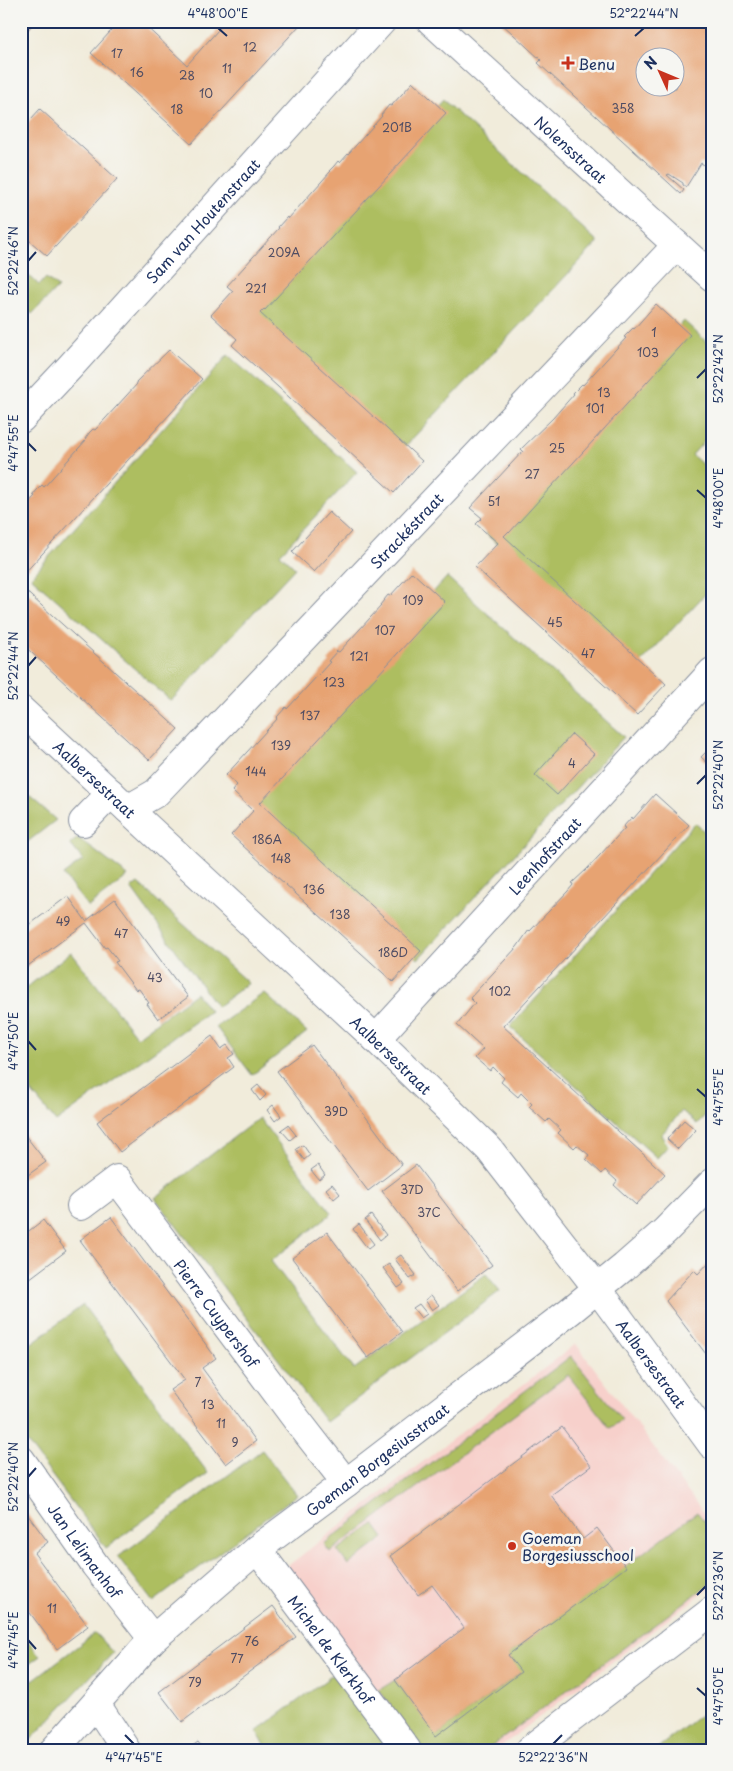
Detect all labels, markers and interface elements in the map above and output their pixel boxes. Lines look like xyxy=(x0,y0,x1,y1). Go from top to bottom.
text: 4°48'00"E xyxy=(188,4,248,22)
text: 52°22'44"N xyxy=(609,4,679,22)
house number: 12 xyxy=(243,38,257,56)
house number: 17 xyxy=(111,44,123,62)
north arrow xyxy=(636,48,686,98)
text: N xyxy=(639,51,662,74)
place label: Benu xyxy=(578,52,615,75)
marker: Benu xyxy=(562,57,574,69)
house number: 11 xyxy=(222,59,232,77)
house number: 16 xyxy=(130,63,144,81)
house number: 28 xyxy=(179,66,195,84)
house number: 10 xyxy=(199,84,213,102)
house number: 358 xyxy=(612,99,634,117)
house number: 18 xyxy=(171,100,183,118)
street label: Nolensstraat xyxy=(530,110,613,188)
house number: 201B xyxy=(382,118,412,136)
street label: Sam van Houtenstraat xyxy=(140,153,265,288)
text: 52°22'46"N xyxy=(4,226,22,296)
house number: 209A xyxy=(268,243,300,261)
house number: 221 xyxy=(245,279,267,297)
house number: 1 xyxy=(651,323,657,341)
text: 52°22'42"N xyxy=(709,334,727,404)
house number: 103 xyxy=(637,343,659,361)
house number: 13 xyxy=(597,383,611,401)
house number: 101 xyxy=(586,399,604,417)
text: 4°47'55"E xyxy=(4,414,22,472)
house number: 25 xyxy=(549,439,565,457)
house number: 27 xyxy=(525,465,540,483)
text: 4°48'00"E xyxy=(709,468,727,528)
street label: Strackéstraat xyxy=(364,487,448,573)
house number: 51 xyxy=(488,492,500,510)
house number: 109 xyxy=(402,591,424,609)
house number: 45 xyxy=(547,613,563,631)
house number: 107 xyxy=(375,621,396,639)
text: 52°22'44"N xyxy=(4,631,22,701)
house number: 47 xyxy=(581,644,596,662)
house number: 121 xyxy=(350,647,368,665)
house number: 123 xyxy=(323,673,345,691)
house number: 137 xyxy=(300,706,320,724)
street label: Aalbersestraat xyxy=(49,734,142,823)
house number: 139 xyxy=(271,736,291,754)
text: 52°22'40"N xyxy=(709,740,727,810)
house number: 4 xyxy=(568,754,576,772)
house number: 144 xyxy=(245,762,267,780)
street label: Leenhofstraat xyxy=(502,811,586,899)
house number: 186A xyxy=(252,830,282,848)
house number: 148 xyxy=(271,849,291,867)
house number: 136 xyxy=(303,880,325,898)
house number: 138 xyxy=(330,905,350,923)
house number: 49 xyxy=(56,912,70,930)
house number: 47 xyxy=(114,924,129,942)
house number: 186D xyxy=(378,943,408,961)
house number: 43 xyxy=(147,968,163,986)
house number: 102 xyxy=(489,982,511,1000)
street label: Aalbersestraat xyxy=(346,1010,438,1099)
text: 4°47'50"E xyxy=(4,1012,22,1070)
text: 4°47'55"E xyxy=(709,1068,727,1126)
house number: 39D xyxy=(324,1102,348,1120)
house number: 37D xyxy=(400,1180,424,1198)
house number: 37C xyxy=(417,1203,441,1221)
street label: Pierre Cuypershof xyxy=(169,1254,266,1373)
street label: Aalbersestraat xyxy=(612,1314,693,1413)
house number: 7 xyxy=(195,1373,202,1391)
house number: 13 xyxy=(201,1395,215,1413)
street label: Goeman Borgesiusstraat xyxy=(300,1397,453,1521)
house number: 11 xyxy=(216,1414,226,1432)
house number: 9 xyxy=(231,1433,239,1451)
text: 52°22'40"N xyxy=(4,1442,22,1512)
street label: Jan Lelimanhof xyxy=(43,1498,129,1604)
place label: Goeman Borgesiusschool xyxy=(522,1526,634,1566)
marker: Goeman Borgesiusschool xyxy=(506,1540,518,1552)
text: 52°22'36"N xyxy=(709,1551,727,1621)
street label: Michel de Klerkhof xyxy=(283,1590,381,1710)
house number: 11 xyxy=(47,1599,57,1617)
text: 4°47'45"E xyxy=(4,1611,22,1669)
house number: 76 xyxy=(245,1632,259,1650)
house number: 77 xyxy=(230,1649,244,1667)
text: 4°47'50"E xyxy=(709,1667,727,1725)
house number: 79 xyxy=(188,1673,202,1691)
text: 4°47'45"E xyxy=(105,1748,163,1766)
text: 52°22'36"N xyxy=(518,1748,588,1766)

